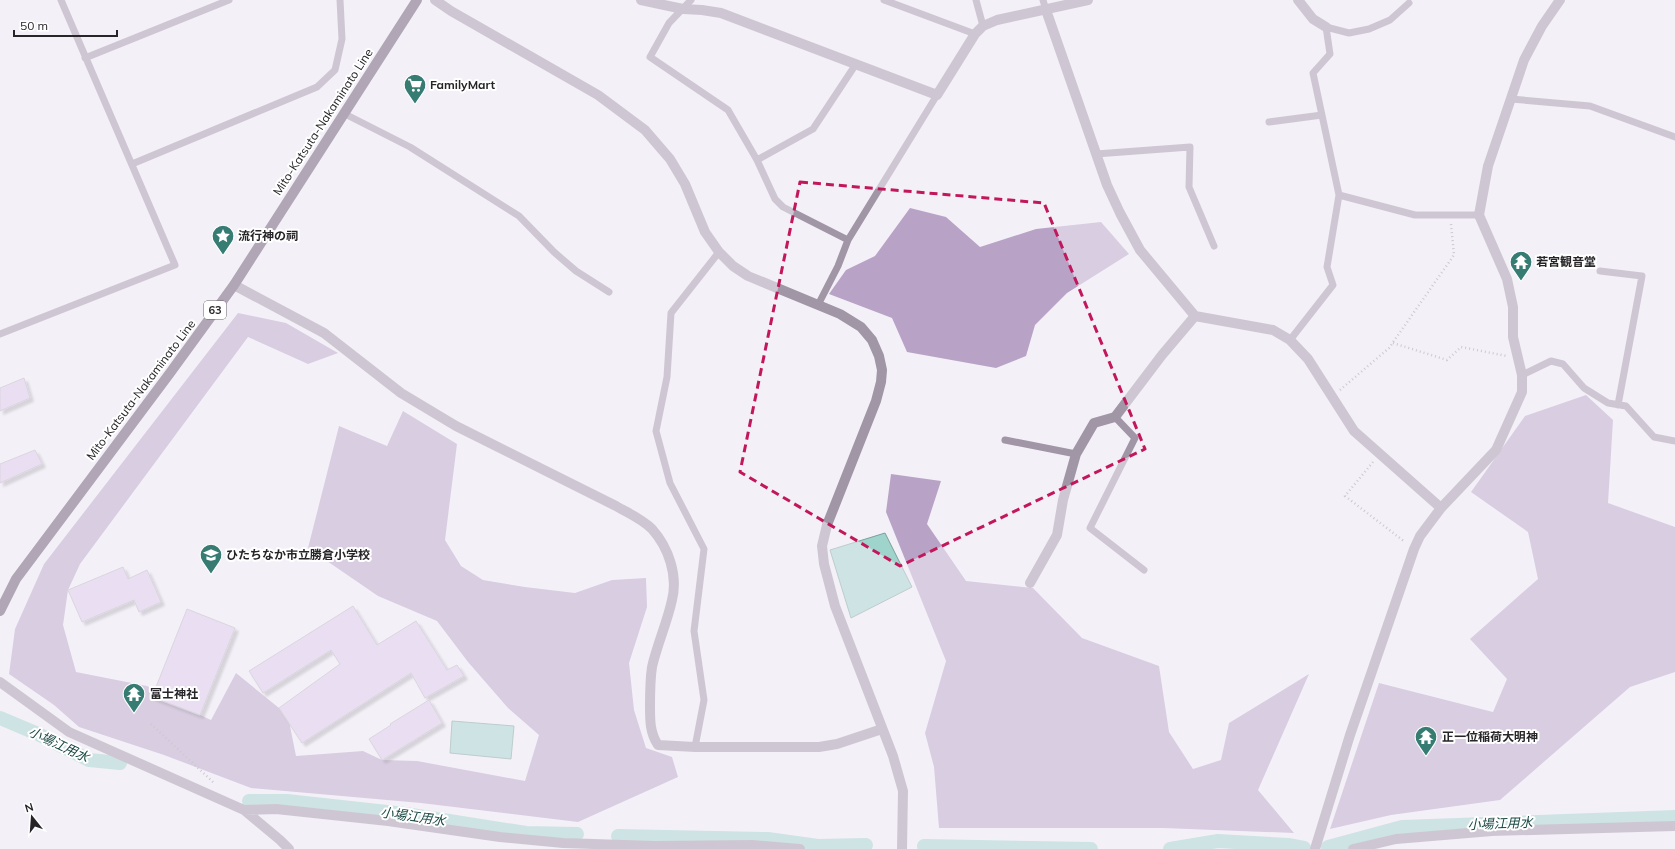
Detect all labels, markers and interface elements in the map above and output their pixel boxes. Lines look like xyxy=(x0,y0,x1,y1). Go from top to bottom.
scale bar xyxy=(14,12,117,38)
text: 50 m xyxy=(20,18,48,33)
street label: Mito-Katsuta-Nakaminato Line xyxy=(269,45,376,198)
supermarket icon: FamilyMart xyxy=(402,72,428,105)
place label: FamilyMart xyxy=(430,77,496,92)
place icon: 流行神の祠 xyxy=(210,223,236,256)
place label: 流行神の祠 xyxy=(238,228,298,243)
temple icon: 若宮観音堂 xyxy=(1508,249,1534,282)
place label: 若宮観音堂 xyxy=(1536,254,1596,269)
road number: 63 xyxy=(204,301,226,319)
street label: Mito-Katsuta-Nakaminato Line xyxy=(83,316,198,463)
school or university icon: ひたちなか市立勝倉小学校 xyxy=(198,542,224,575)
place label: ひたちなか市立勝倉小学校 xyxy=(226,547,370,562)
temple icon: 富士神社 xyxy=(121,681,147,714)
place label: 富士神社 xyxy=(150,686,198,701)
water label: 小場江用水 xyxy=(26,723,94,766)
temple icon: 正一位稲荷大明神 xyxy=(1413,724,1439,757)
place label: 正一位稲荷大明神 xyxy=(1442,729,1538,744)
north arrow xyxy=(12,797,52,837)
text: N xyxy=(23,800,35,815)
water label: 小場江用水 xyxy=(380,804,448,829)
water label: 小場江用水 xyxy=(1467,814,1535,832)

